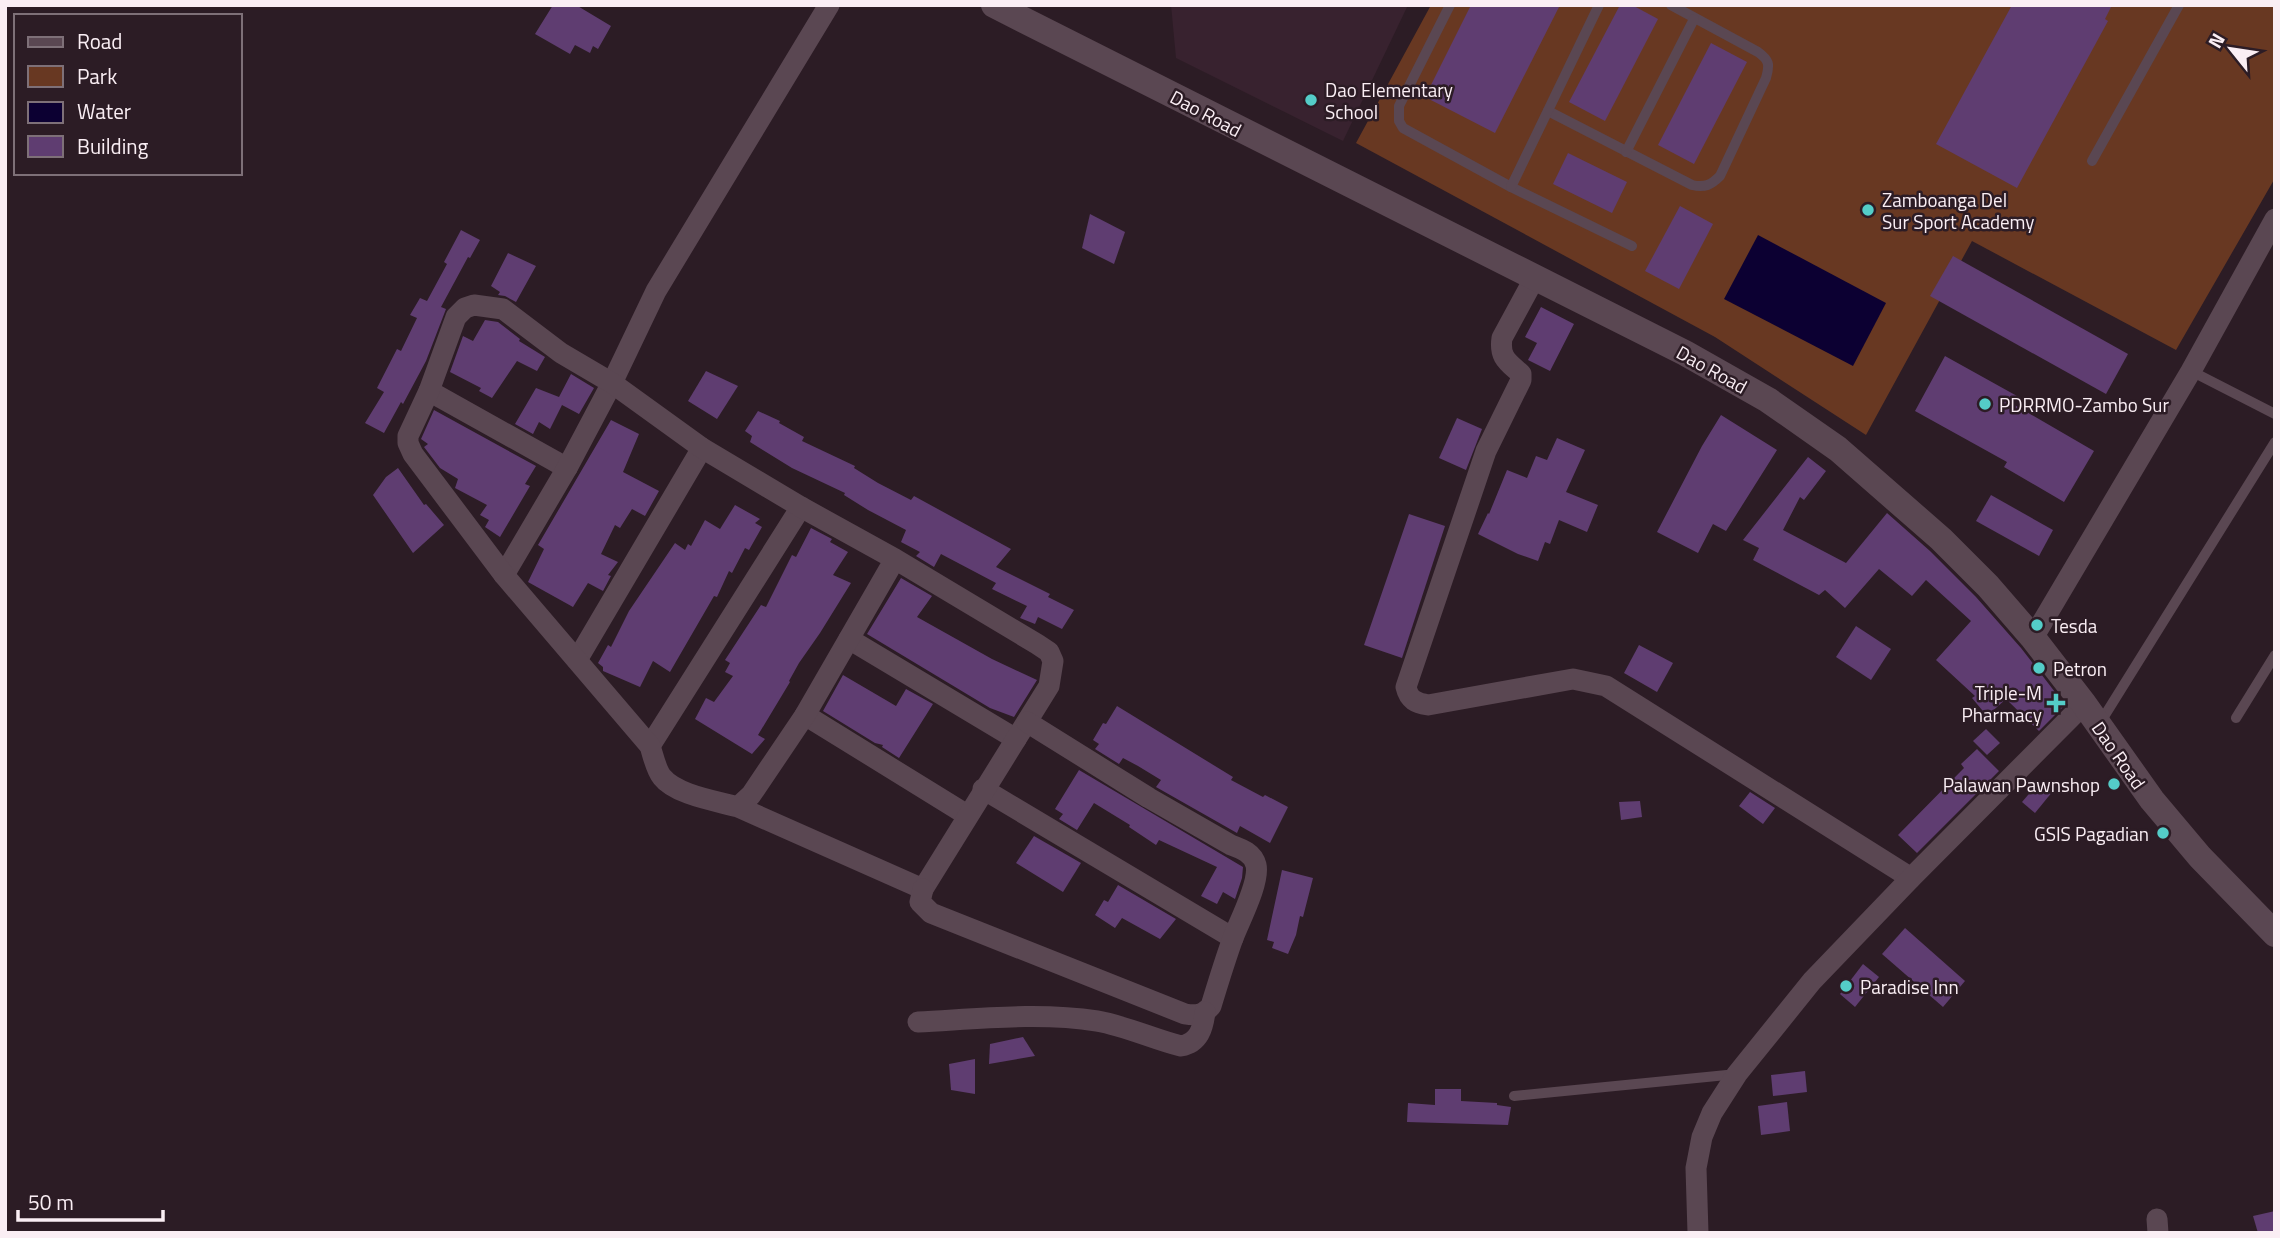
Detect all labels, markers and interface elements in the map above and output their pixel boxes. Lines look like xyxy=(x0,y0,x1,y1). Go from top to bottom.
legend xyxy=(14,14,242,175)
north arrow xyxy=(2196,14,2266,84)
text: Road xyxy=(77,25,122,57)
text: N xyxy=(2200,27,2232,53)
text: Park xyxy=(77,60,117,92)
place label: Dao Elementary School xyxy=(1325,75,1453,126)
street label: Dao Road xyxy=(1165,82,1247,144)
marker: Dao Elementary School xyxy=(1303,92,1319,108)
text: Water xyxy=(77,95,131,127)
text: Building xyxy=(77,130,149,162)
place label: Zamboanga Del Sur Sport Academy xyxy=(1882,185,2035,236)
marker: Zamboanga Del Sur Sport Academy xyxy=(1860,202,1876,218)
street label: Dao Road xyxy=(1671,338,1753,400)
place label: PDRRMO-Zambo Sur xyxy=(1999,390,2169,419)
marker: PDRRMO-Zambo Sur xyxy=(1977,396,1993,412)
place label: Tesda xyxy=(2051,611,2098,640)
marker: Tesda xyxy=(2029,617,2045,633)
place label: Petron xyxy=(2053,654,2107,683)
marker: Petron xyxy=(2031,660,2047,676)
place label: Triple-M Pharmacy xyxy=(1962,678,2042,729)
marker: Triple-M Pharmacy xyxy=(2048,695,2064,711)
street label: Dao Road xyxy=(2085,715,2153,795)
place label: Palawan Pawnshop xyxy=(1943,770,2100,799)
marker: Palawan Pawnshop xyxy=(2106,776,2122,792)
place label: GSIS Pagadian xyxy=(2034,819,2149,848)
marker: GSIS Pagadian xyxy=(2155,825,2171,841)
place label: Paradise Inn xyxy=(1860,972,1959,1001)
marker: Paradise Inn xyxy=(1838,978,1854,994)
scale bar xyxy=(18,1178,163,1222)
text: 50 m xyxy=(28,1186,74,1218)

